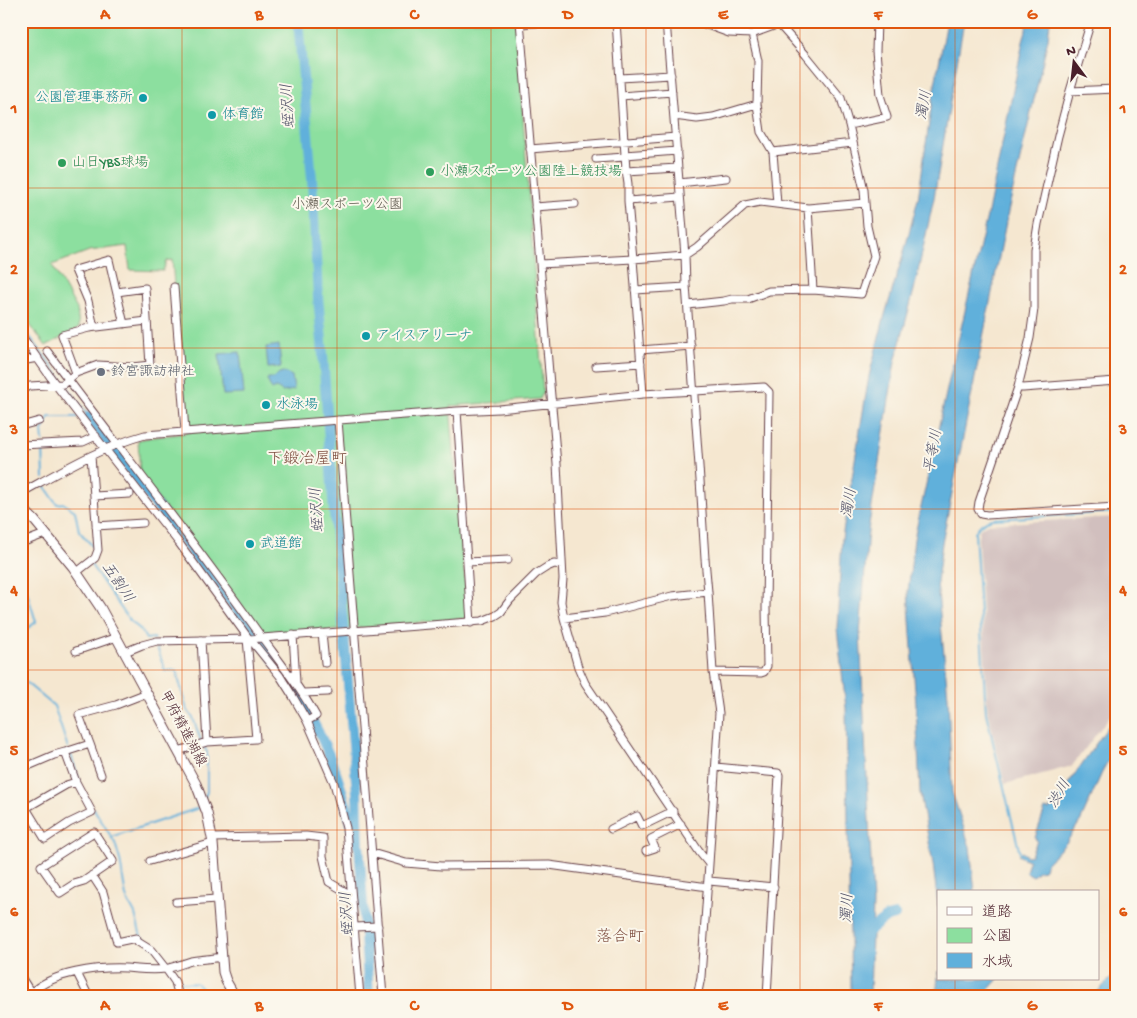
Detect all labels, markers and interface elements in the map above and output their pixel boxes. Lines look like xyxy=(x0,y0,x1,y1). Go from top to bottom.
text: A xyxy=(99,7,111,26)
text: B xyxy=(254,7,264,26)
text: C xyxy=(409,7,420,26)
text: D xyxy=(561,7,574,26)
text: E xyxy=(718,7,729,26)
text: F xyxy=(873,7,884,26)
text: G xyxy=(1027,7,1038,26)
north arrow xyxy=(1050,38,1100,88)
text: N xyxy=(1065,42,1078,61)
water label: 蛭沢川 xyxy=(278,83,300,129)
water label: 濁川 xyxy=(914,89,936,121)
place label: 公園管理事務所 xyxy=(35,90,133,107)
marker: 公園管理事務所 xyxy=(137,92,149,104)
text: 1 xyxy=(10,101,17,120)
text: 1 xyxy=(1119,101,1126,120)
place label: 体育館 xyxy=(222,107,264,124)
marker: 体育館 xyxy=(206,109,218,121)
place label: 山日YBS球場 xyxy=(72,155,148,172)
marker: 山日YBS球場 xyxy=(56,157,68,169)
place label: 小瀬スポーツ公園陸上競技場 xyxy=(440,164,622,181)
marker: 小瀬スポーツ公園陸上競技場 xyxy=(424,166,436,178)
park label: 小瀬スポーツ公園 xyxy=(291,197,403,214)
text: 2 xyxy=(10,262,18,281)
text: 2 xyxy=(1119,262,1127,281)
place label: アイスアリーナ xyxy=(376,328,473,345)
marker: アイスアリーナ xyxy=(360,330,372,342)
place label: 鈴宮諏訪神社 xyxy=(111,364,195,381)
marker: 鈴宮諏訪神社 xyxy=(95,366,107,378)
place label: 水泳場 xyxy=(276,396,318,414)
marker: 水泳場 xyxy=(260,399,272,411)
text: 3 xyxy=(9,422,18,441)
text: 3 xyxy=(1118,422,1127,441)
water label: 平等川 xyxy=(920,427,947,475)
district label: 下鍛冶屋町 xyxy=(267,450,347,470)
water label: 蛭沢川 xyxy=(307,487,329,533)
water label: 濁川 xyxy=(839,487,861,519)
place label: 武道館 xyxy=(260,535,302,553)
marker: 武道館 xyxy=(244,538,256,550)
water label: 五割川 xyxy=(97,559,138,607)
text: 4 xyxy=(9,583,18,602)
text: 4 xyxy=(1118,583,1127,602)
street label: 甲府精進湖線 xyxy=(155,688,209,770)
text: 5 xyxy=(10,743,19,762)
text: 5 xyxy=(1119,743,1128,762)
water label: 渋川 xyxy=(1045,777,1075,811)
legend xyxy=(937,890,1100,980)
water label: 蛭沢川 xyxy=(337,891,359,937)
water label: 濁川 xyxy=(838,893,858,923)
text: 6 xyxy=(10,904,19,923)
text: 道路 xyxy=(982,904,1012,922)
text: 6 xyxy=(1119,904,1128,923)
district label: 落合町 xyxy=(596,928,644,948)
text: 公園 xyxy=(982,928,1012,946)
text: 水域 xyxy=(982,953,1012,972)
text: A xyxy=(99,998,111,1017)
text: B xyxy=(254,998,264,1017)
text: C xyxy=(409,998,420,1017)
text: D xyxy=(561,998,574,1017)
text: E xyxy=(718,998,729,1017)
text: F xyxy=(873,998,884,1017)
text: G xyxy=(1027,998,1038,1017)

